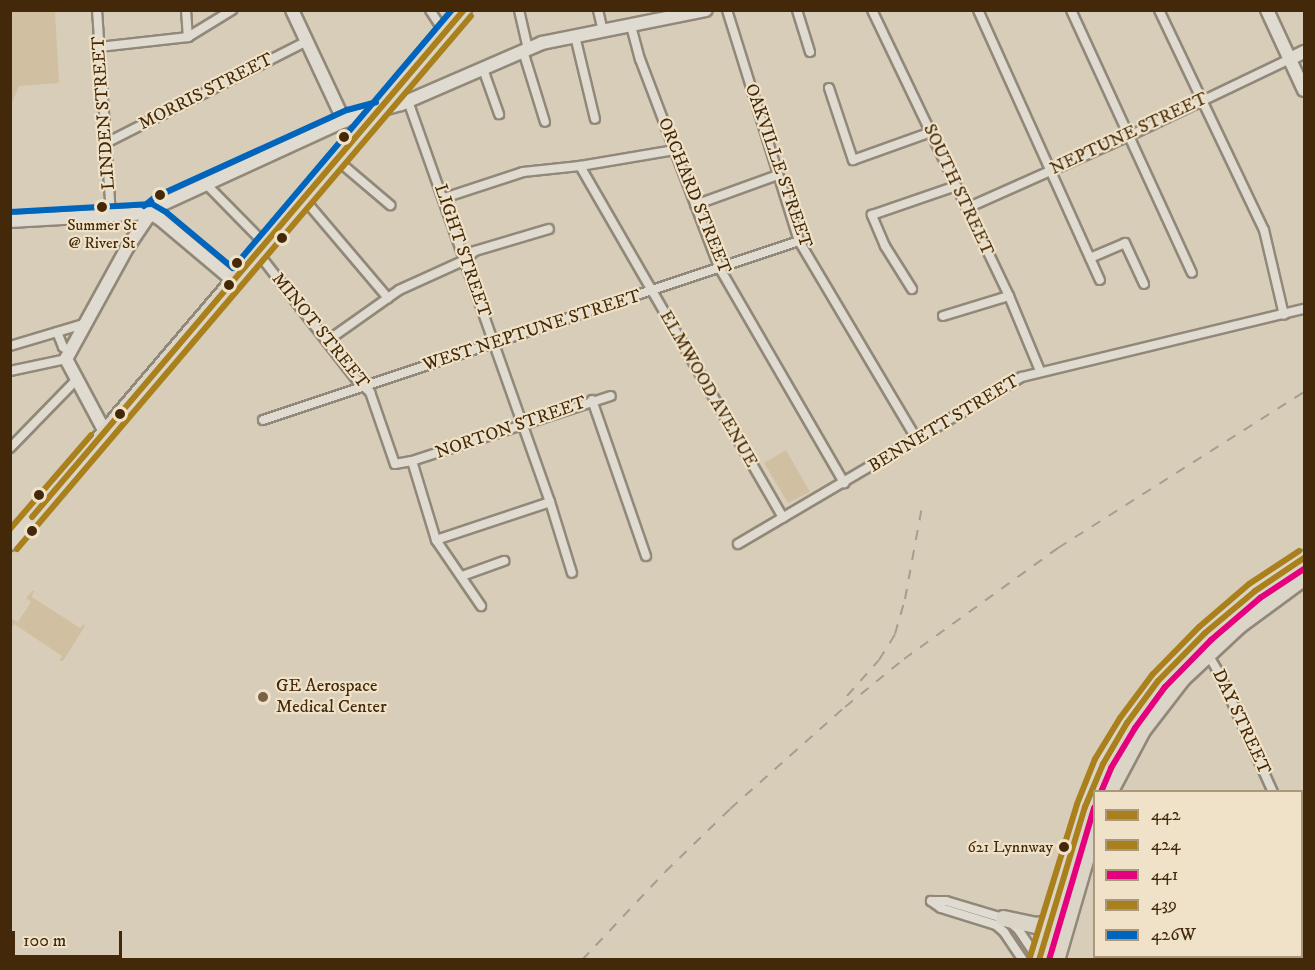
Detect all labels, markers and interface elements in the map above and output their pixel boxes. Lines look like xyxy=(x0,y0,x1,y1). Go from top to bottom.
street label: LINDEN STREET xyxy=(88,35,120,191)
street label: MORRIS STREET xyxy=(135,49,277,135)
street label: OAKVILLE STREET xyxy=(740,81,816,251)
street label: NEPTUNE STREET xyxy=(1047,88,1211,180)
street label: ORCHARD STREET xyxy=(653,115,735,277)
street label: SOUTH STREET xyxy=(918,121,998,259)
unlabelled marker xyxy=(338,131,350,143)
street label: LIGHT STREET xyxy=(429,181,495,321)
unlabelled marker xyxy=(154,189,166,201)
marker: Summer St @ River St xyxy=(96,201,108,213)
place label: Summer St @ River St xyxy=(67,215,137,253)
unlabelled marker xyxy=(276,232,288,244)
unlabelled marker xyxy=(231,257,243,269)
street label: MINOT STREET xyxy=(267,269,373,393)
unlabelled marker xyxy=(223,279,235,291)
street label: WEST NEPTUNE STREET xyxy=(420,286,644,376)
street label: ELMWOOD AVENUE xyxy=(654,307,762,471)
street label: BENNETT STREET xyxy=(865,370,1023,478)
street label: NORTON STREET xyxy=(433,392,589,464)
unlabelled marker xyxy=(114,408,126,420)
unlabelled marker xyxy=(33,489,45,501)
unlabelled marker xyxy=(26,525,38,537)
street label: DAY STREET xyxy=(1207,666,1275,778)
place label: GE Aerospace Medical Center xyxy=(276,676,387,718)
marker: GE Aerospace Medical Center xyxy=(254,688,272,706)
legend xyxy=(1093,790,1303,958)
text: 442 xyxy=(1151,804,1181,826)
text: 424 xyxy=(1151,834,1181,856)
place label: 621 Lynnway xyxy=(967,837,1053,857)
marker: 621 Lynnway xyxy=(1058,841,1070,853)
text: 441 xyxy=(1151,864,1178,886)
text: 439 xyxy=(1151,894,1177,916)
scale bar xyxy=(15,919,124,957)
text: 426W xyxy=(1151,924,1196,946)
text: 100 m xyxy=(23,930,66,952)

